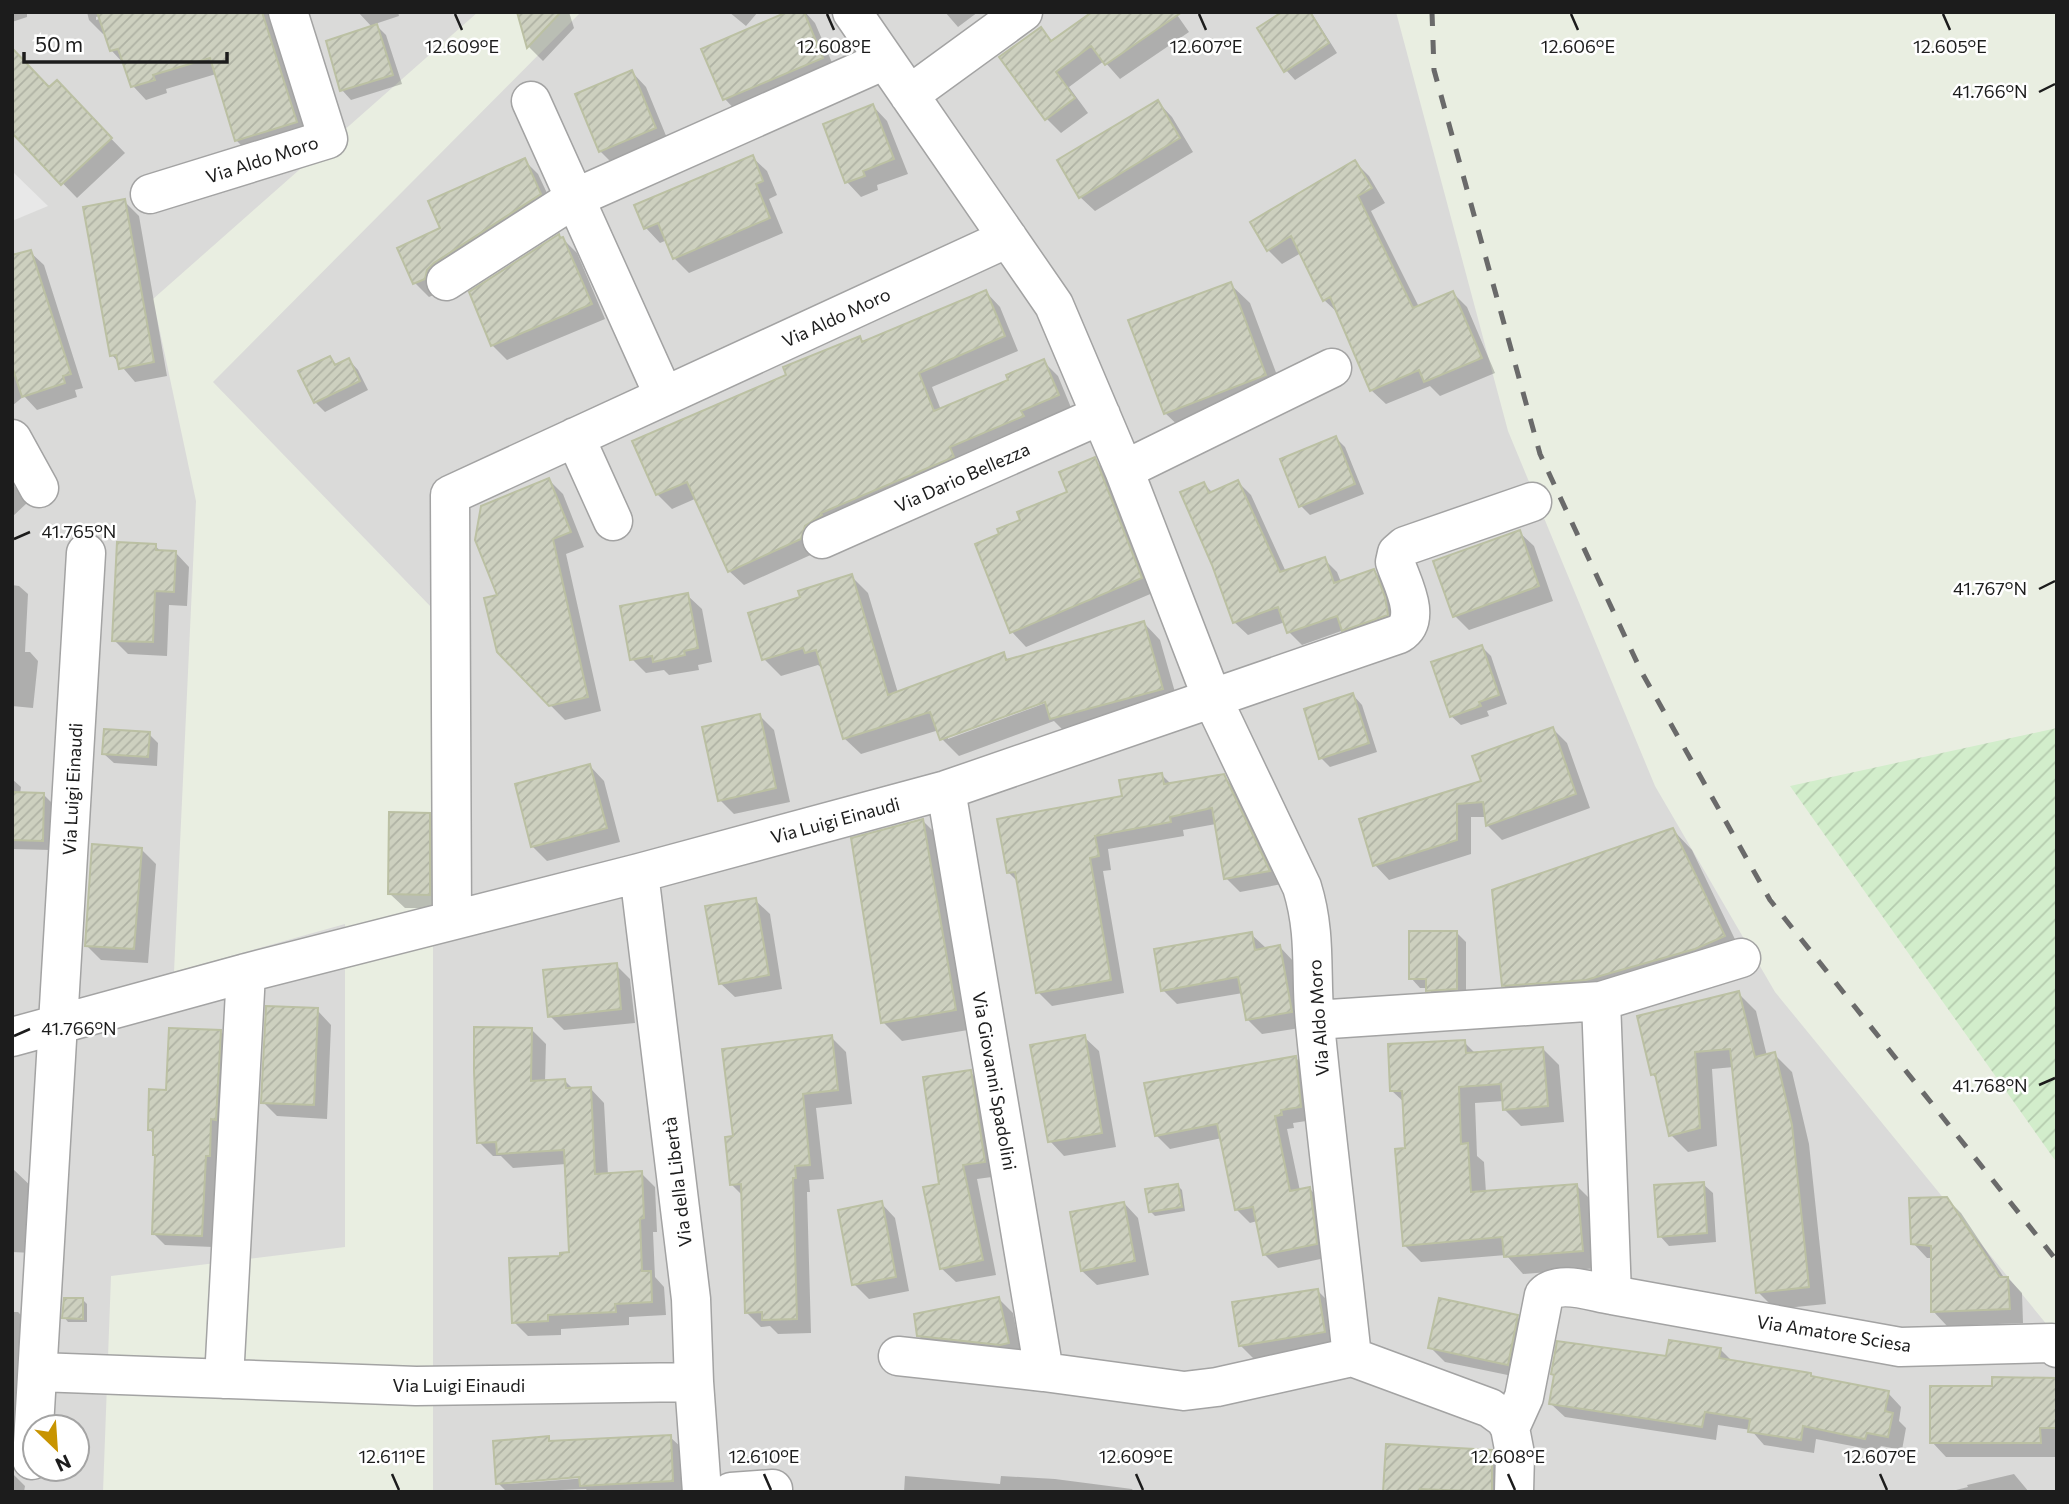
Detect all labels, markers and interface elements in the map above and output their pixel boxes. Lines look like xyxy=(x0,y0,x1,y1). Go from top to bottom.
scale bar xyxy=(24,21,228,65)
text: 50 m xyxy=(35,31,83,56)
text: 12.609°E xyxy=(425,35,499,57)
text: 12.608°E xyxy=(797,35,871,57)
text: 12.607°E xyxy=(1169,35,1243,57)
text: 12.606°E xyxy=(1541,35,1615,57)
text: 12.605°E xyxy=(1913,35,1987,57)
text: 41.766°N xyxy=(1952,80,2028,102)
street label: Via Aldo Moro xyxy=(203,130,321,188)
street label: Via Aldo Moro xyxy=(778,282,894,352)
street label: Via Dario Bellezza xyxy=(891,437,1033,517)
text: 41.765°N xyxy=(42,520,116,542)
text: 41.767°N xyxy=(1953,577,2027,599)
street label: Via Luigi Einaudi xyxy=(58,722,86,856)
street label: Via Luigi Einaudi xyxy=(768,792,902,848)
street label: Via Aldo Moro xyxy=(1303,959,1333,1077)
street label: Via Giovanni Spadolini xyxy=(968,990,1022,1172)
text: 41.766°N xyxy=(41,1017,117,1039)
text: 41.768°N xyxy=(1952,1074,2028,1096)
street label: Via della Libertà xyxy=(658,1116,696,1248)
street label: Via Amatore Sciesa xyxy=(1755,1310,1913,1356)
street label: Via Luigi Einaudi xyxy=(393,1374,525,1396)
north arrow xyxy=(21,1413,91,1483)
text: 12.611°E xyxy=(358,1445,426,1467)
text: 12.610°E xyxy=(728,1445,800,1467)
text: 12.609°E xyxy=(1099,1445,1173,1467)
text: 12.608°E xyxy=(1471,1445,1545,1467)
text: 12.607°E xyxy=(1843,1445,1917,1467)
text: N xyxy=(52,1450,75,1477)

